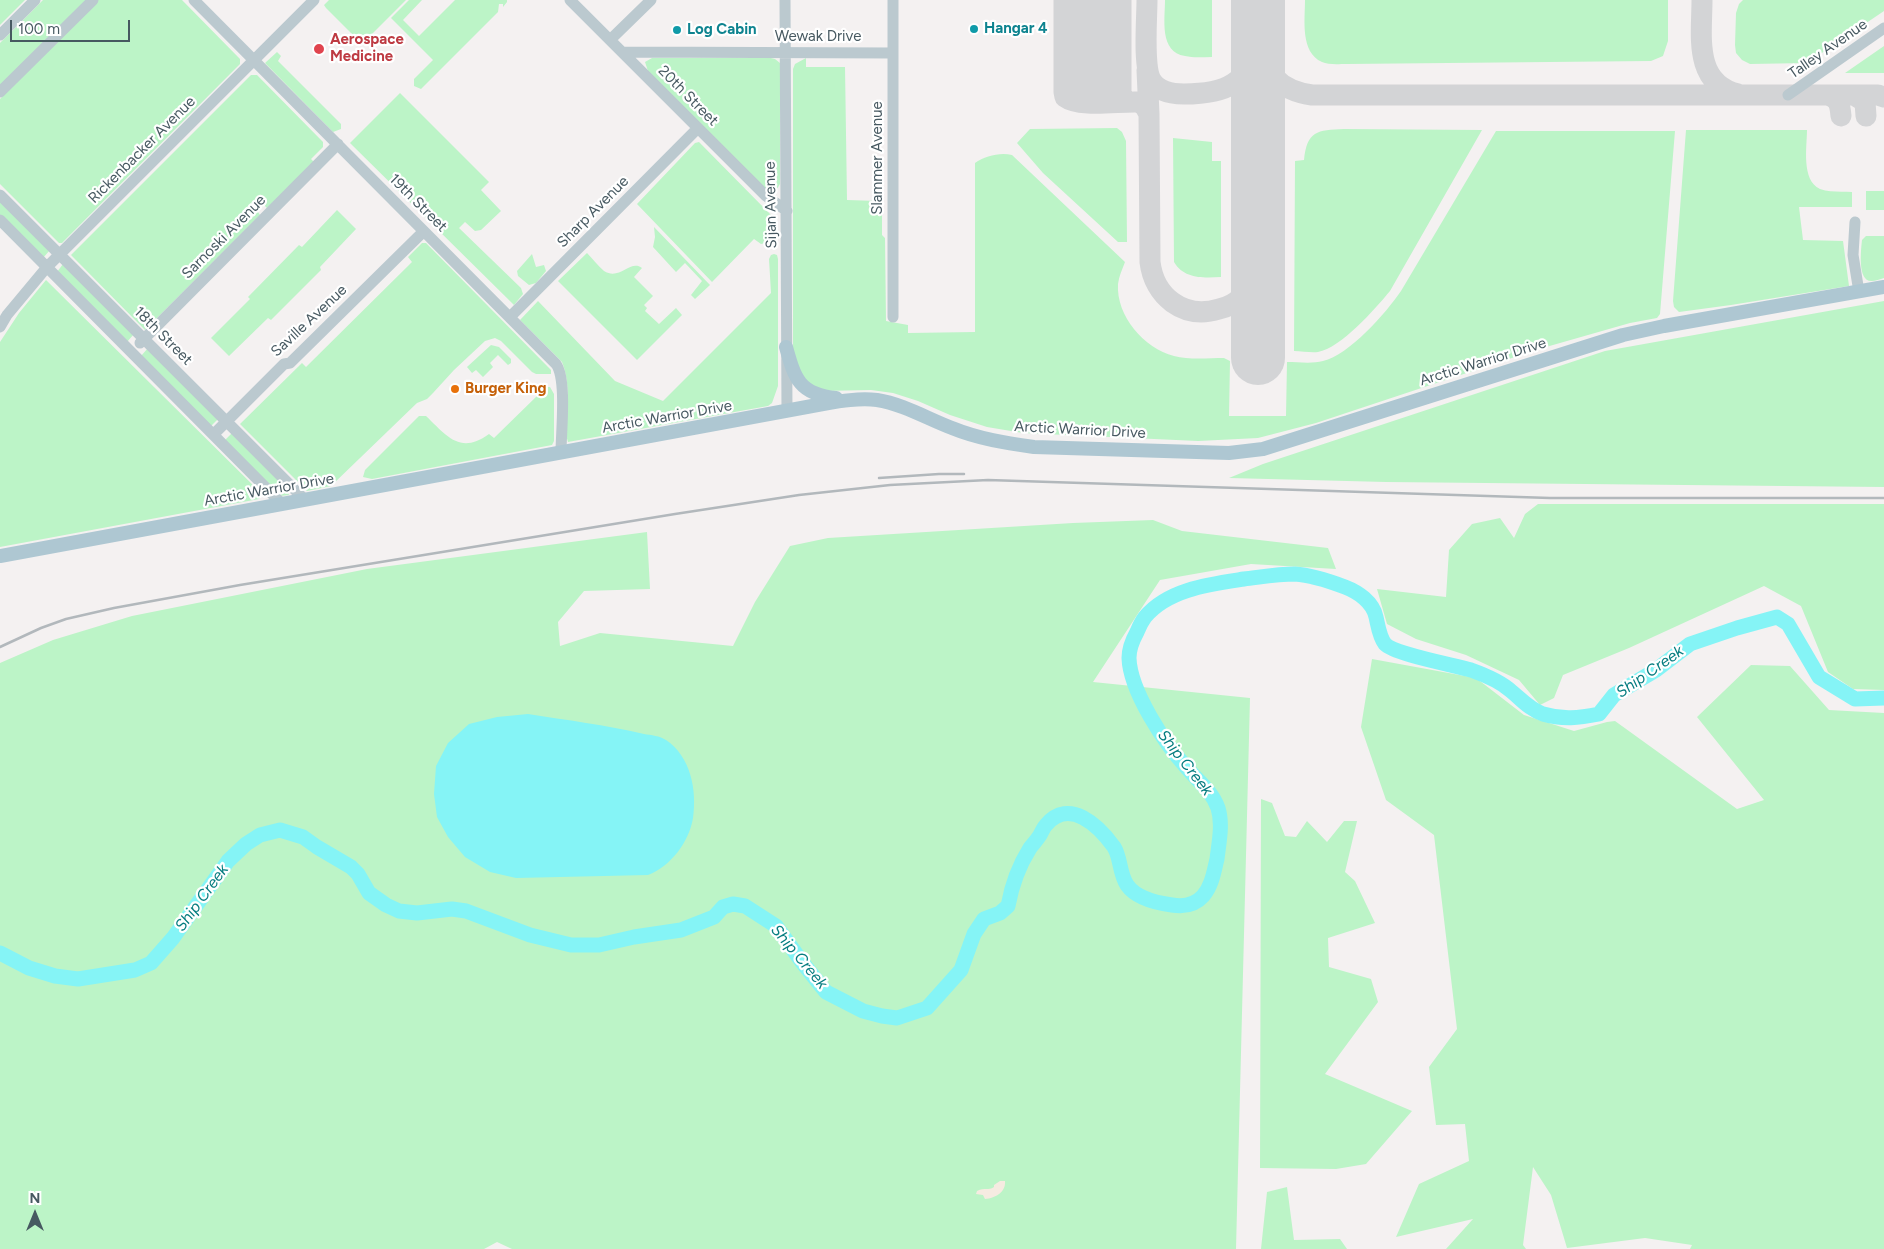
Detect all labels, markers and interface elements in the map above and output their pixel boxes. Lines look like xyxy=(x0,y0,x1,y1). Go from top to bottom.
scale bar xyxy=(12,10,132,42)
street label: Talley Avenue xyxy=(1785,15,1871,83)
text: 100 m xyxy=(18,20,60,38)
place label: Hangar 4 xyxy=(984,20,1048,38)
place label: Log Cabin xyxy=(687,21,757,39)
marker: Hangar 4 xyxy=(968,23,980,35)
marker: Log Cabin xyxy=(671,24,683,36)
street label: Wewak Drive xyxy=(775,28,861,46)
place label: Aerospace Medicine xyxy=(330,31,404,66)
marker: Aerospace Medicine xyxy=(312,42,326,56)
street label: 20th Street xyxy=(654,62,722,130)
street label: Rickenbacker Avenue xyxy=(85,93,199,207)
street label: Slammer Avenue xyxy=(869,101,887,215)
street label: Sijan Avenue xyxy=(761,161,781,249)
street label: 19th Street xyxy=(385,170,451,236)
street label: Sharp Avenue xyxy=(554,173,632,251)
street label: Sarnoski Avenue xyxy=(178,191,270,283)
street label: Saville Avenue xyxy=(267,281,351,361)
street label: 18th Street xyxy=(130,303,196,369)
street label: Arctic Warrior Drive xyxy=(1417,334,1549,390)
place label: Burger King xyxy=(465,380,546,398)
marker: Burger King xyxy=(449,383,461,395)
street label: Arctic Warrior Drive xyxy=(601,397,733,437)
street label: Arctic Warrior Drive xyxy=(1014,418,1146,442)
street label: Arctic Warrior Drive xyxy=(203,470,335,510)
water label: Ship Creek xyxy=(1612,642,1688,702)
water label: Ship Creek xyxy=(1153,726,1217,800)
water label: Ship Creek xyxy=(171,861,233,935)
water label: Ship Creek xyxy=(767,921,831,993)
north arrow xyxy=(10,1189,60,1239)
text: N xyxy=(30,1190,40,1207)

